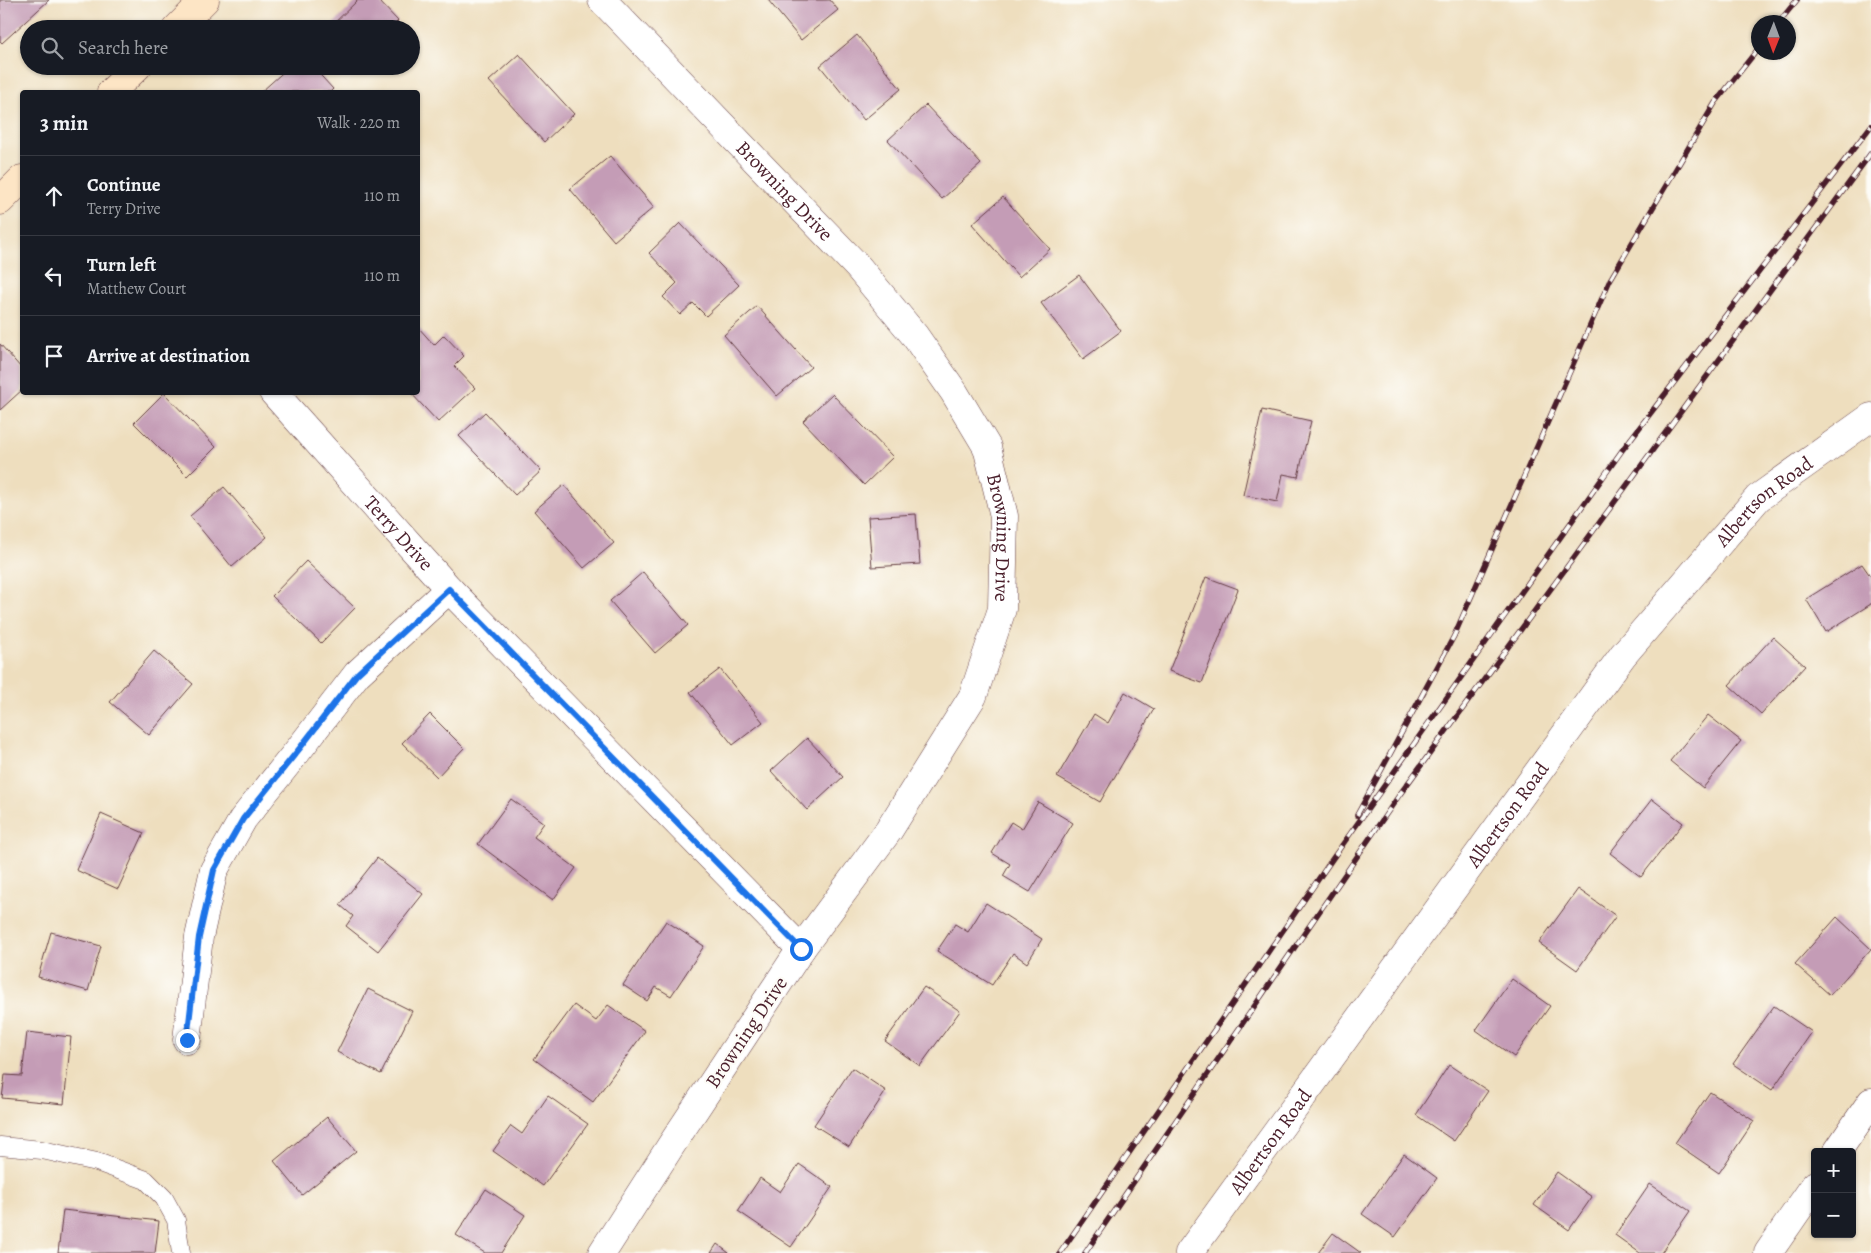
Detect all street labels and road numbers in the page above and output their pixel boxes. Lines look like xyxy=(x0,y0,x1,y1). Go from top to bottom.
street label: Browning Drive xyxy=(730,135,839,247)
street label: Albertson Road xyxy=(1708,450,1819,553)
street label: Browning Drive xyxy=(980,471,1017,602)
street label: Terry Drive xyxy=(358,490,439,577)
street label: Albertson Road xyxy=(1460,756,1555,874)
street label: Browning Drive xyxy=(699,971,794,1093)
street label: Albertson Road xyxy=(1222,1083,1318,1201)

